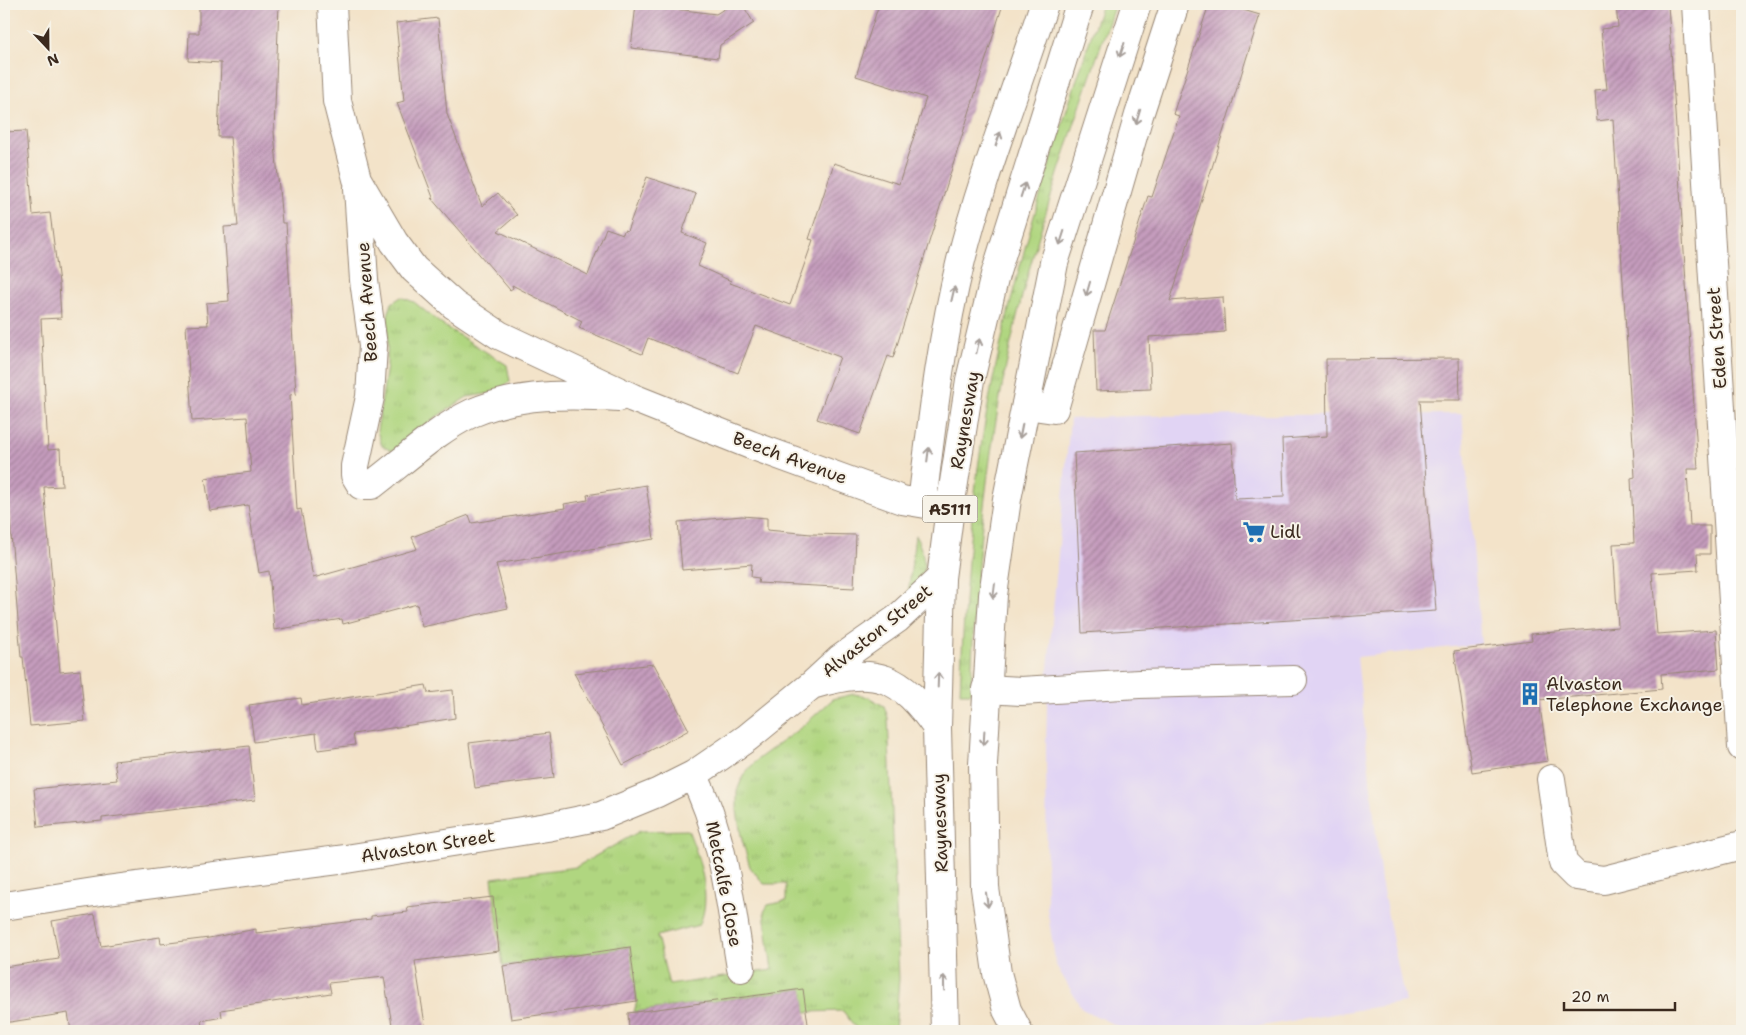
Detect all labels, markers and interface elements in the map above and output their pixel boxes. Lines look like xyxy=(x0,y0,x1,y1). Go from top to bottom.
north arrow xyxy=(22,22,72,72)
one-way arrow xyxy=(1117,42,1126,57)
text: N xyxy=(44,50,61,70)
one-way arrow xyxy=(1133,108,1143,124)
one-way arrow xyxy=(994,131,1004,147)
one-way arrow xyxy=(1018,182,1028,198)
one-way arrow xyxy=(1057,230,1066,245)
street label: Beech Avenue xyxy=(351,241,383,363)
one-way arrow xyxy=(1082,281,1092,297)
street label: Eden Street xyxy=(1701,286,1733,390)
one-way arrow xyxy=(949,287,958,303)
one-way arrow xyxy=(974,338,983,354)
street label: Raynesway xyxy=(945,369,985,471)
one-way arrow xyxy=(1016,423,1025,439)
street label: Beech Avenue xyxy=(729,426,851,490)
one-way arrow xyxy=(923,447,933,463)
road number: A5111 xyxy=(922,496,978,522)
supermarket icon: Lidl xyxy=(1241,519,1267,545)
place label: Lidl xyxy=(1270,520,1302,544)
street label: Alvaston Street xyxy=(817,579,937,683)
one-way arrow xyxy=(989,583,999,599)
one-way arrow xyxy=(934,672,943,688)
place label: Alvaston Telephone Exchange xyxy=(1546,672,1723,717)
building icon: Alvaston Telephone Exchange xyxy=(1517,681,1543,707)
one-way arrow xyxy=(980,730,989,746)
street label: Raynesway xyxy=(926,773,954,873)
street label: Metcalfe Close xyxy=(700,819,748,949)
street label: Alvaston Street xyxy=(359,824,497,868)
one-way arrow xyxy=(982,892,992,908)
one-way arrow xyxy=(939,975,949,991)
scale bar xyxy=(1564,980,1675,1012)
text: 20 m xyxy=(1571,987,1610,1007)

